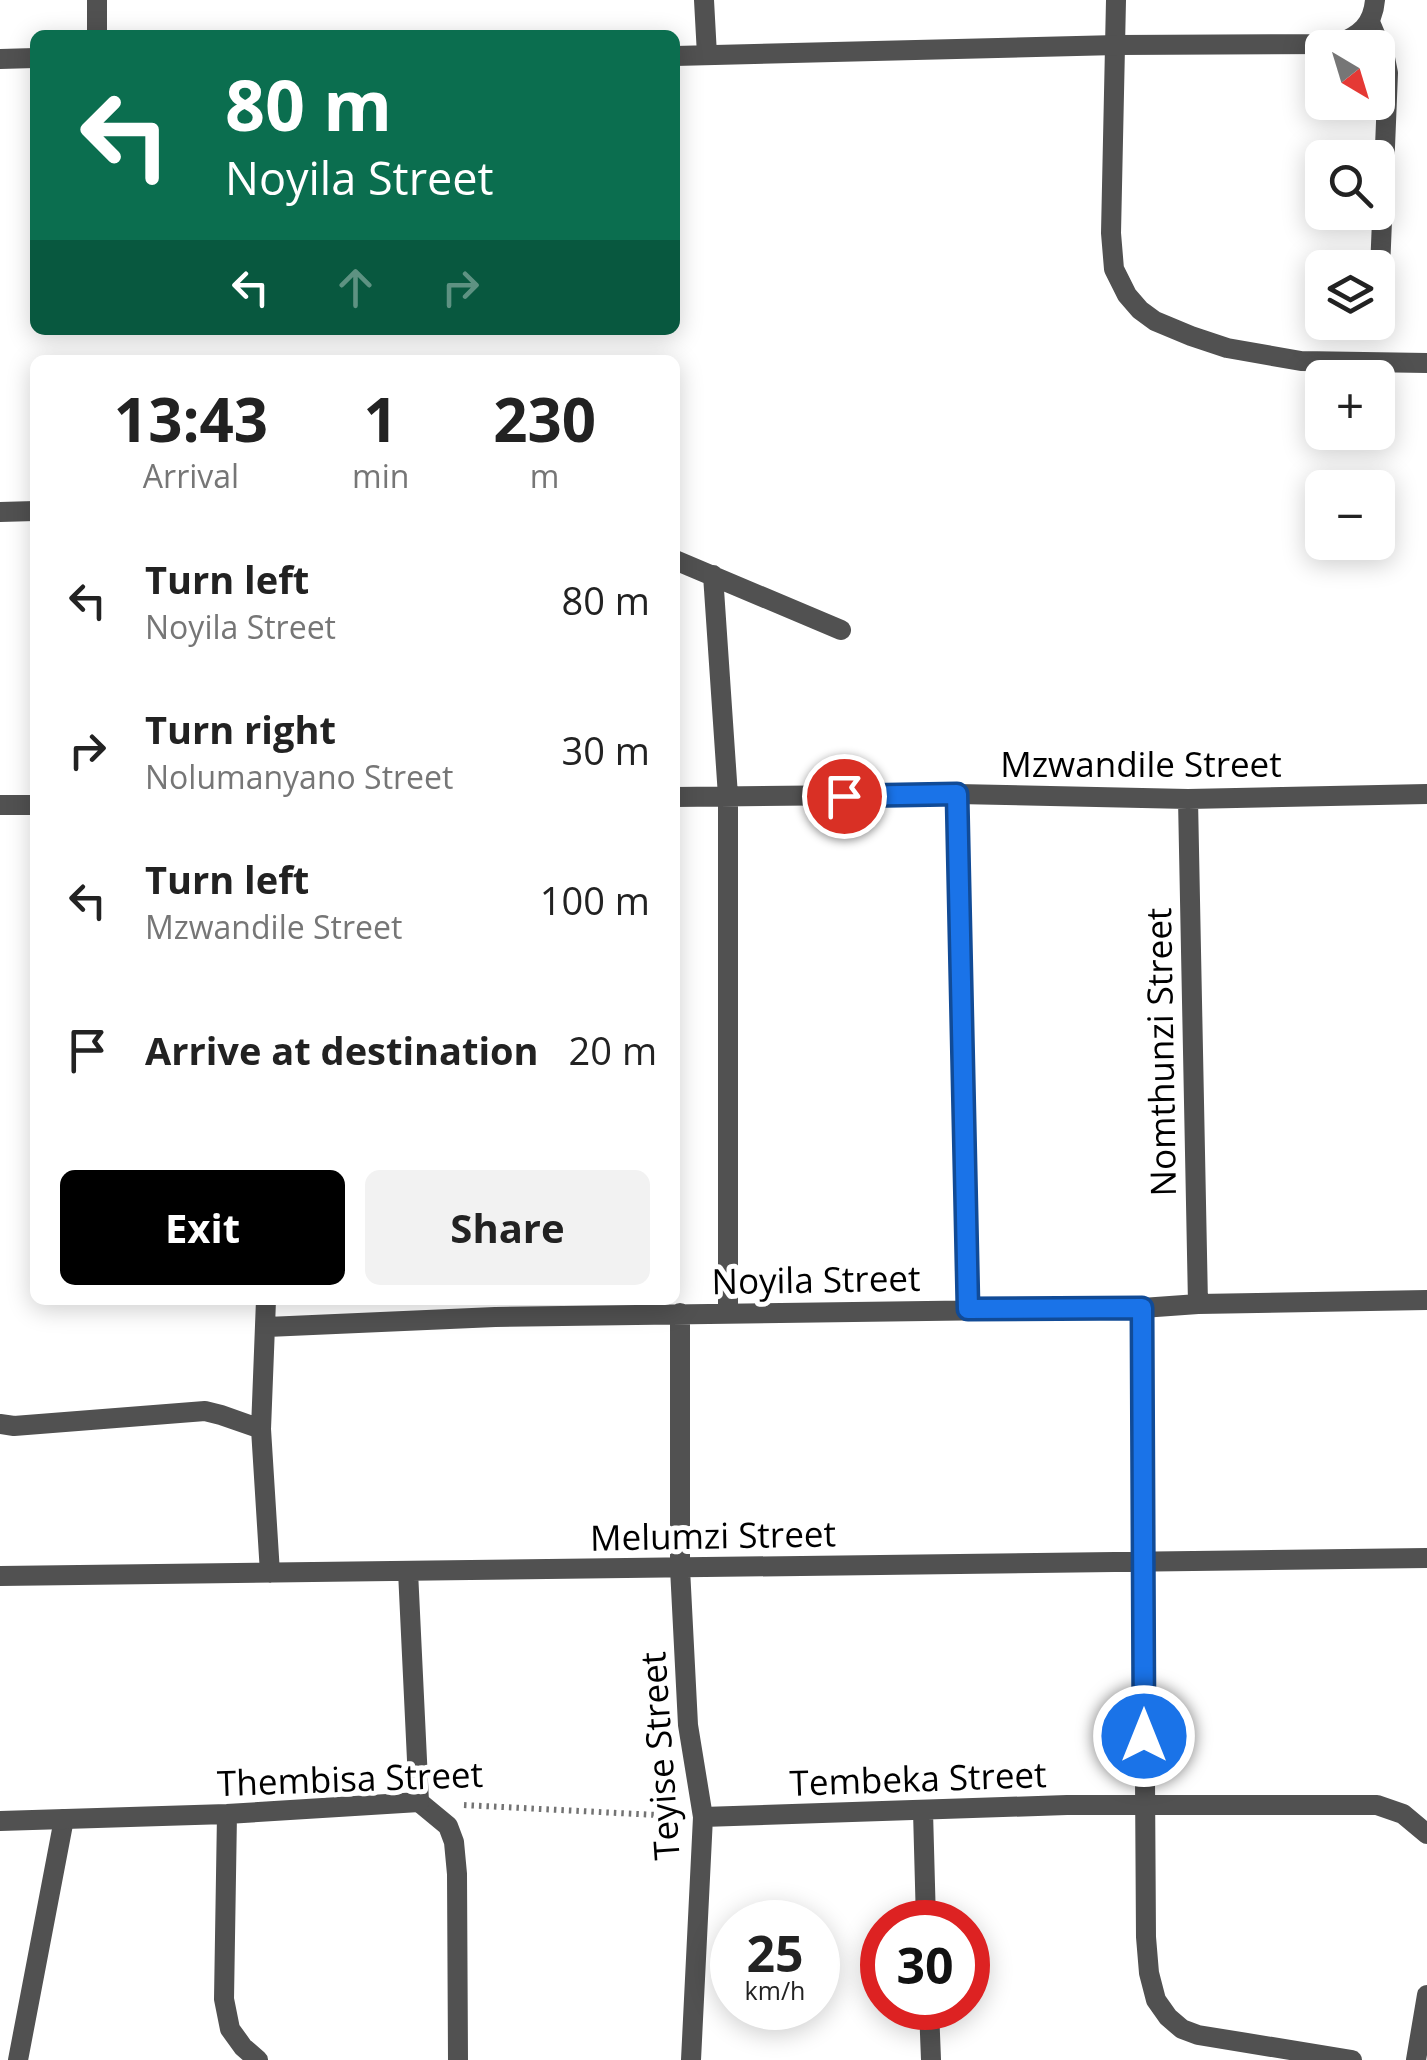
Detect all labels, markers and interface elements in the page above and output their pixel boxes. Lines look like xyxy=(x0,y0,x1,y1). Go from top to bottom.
north arrow xyxy=(1305,30,1395,120)
map controls xyxy=(1305,30,1395,560)
text: 80 m xyxy=(225,56,392,152)
icon: left xyxy=(60,70,190,200)
button: search xyxy=(1305,140,1395,230)
text: Noyila Street xyxy=(225,147,494,208)
button: layers xyxy=(1305,250,1395,340)
icon: left xyxy=(223,260,278,315)
icon: ahead xyxy=(328,260,383,315)
icon: right xyxy=(433,260,488,315)
button: + xyxy=(1305,360,1395,450)
text: 13:43 xyxy=(114,378,268,460)
text: 1 xyxy=(364,378,398,460)
text: 230 xyxy=(493,378,596,460)
text: Arrival xyxy=(143,454,239,497)
text: min xyxy=(352,454,409,497)
text: m xyxy=(530,454,559,497)
button: − xyxy=(1305,470,1395,560)
text: Turn left xyxy=(145,553,309,605)
icon: left xyxy=(60,573,115,628)
text: 80 m xyxy=(561,574,650,626)
text: Noyila Street xyxy=(145,605,336,648)
text: Turn right xyxy=(145,703,336,755)
icon: right xyxy=(60,723,115,778)
text: 30 m xyxy=(561,724,650,776)
street label: Mzwandile Street xyxy=(1000,740,1282,787)
pin xyxy=(802,754,887,839)
text: Nolumanyano Street xyxy=(145,755,453,798)
icon: arrive xyxy=(817,769,872,824)
text: Turn left xyxy=(145,853,309,905)
icon: left xyxy=(60,873,115,928)
text: 100 m xyxy=(540,874,650,926)
text: Mzwandile Street xyxy=(145,905,402,948)
street label: Nomthunzi Street xyxy=(1134,907,1186,1197)
icon: arrive xyxy=(60,1023,115,1078)
text: Arrive at destination xyxy=(145,1024,539,1076)
text: 20 m xyxy=(569,1024,657,1076)
button: Exit xyxy=(60,1170,345,1285)
button: Share xyxy=(365,1170,650,1285)
street label: Noyila Street xyxy=(711,1254,921,1304)
street label: Melumzi Street xyxy=(590,1509,836,1561)
street label: Teyise Street xyxy=(628,1650,690,1862)
position arrow xyxy=(1092,1684,1196,1788)
street label: Thembisa Street xyxy=(216,1750,484,1806)
street label: Tembeka Street xyxy=(789,1750,1047,1806)
speed limit sign: 30 xyxy=(860,1900,990,2030)
text: 25 xyxy=(746,1919,804,1987)
text: km/h xyxy=(745,1973,805,2007)

